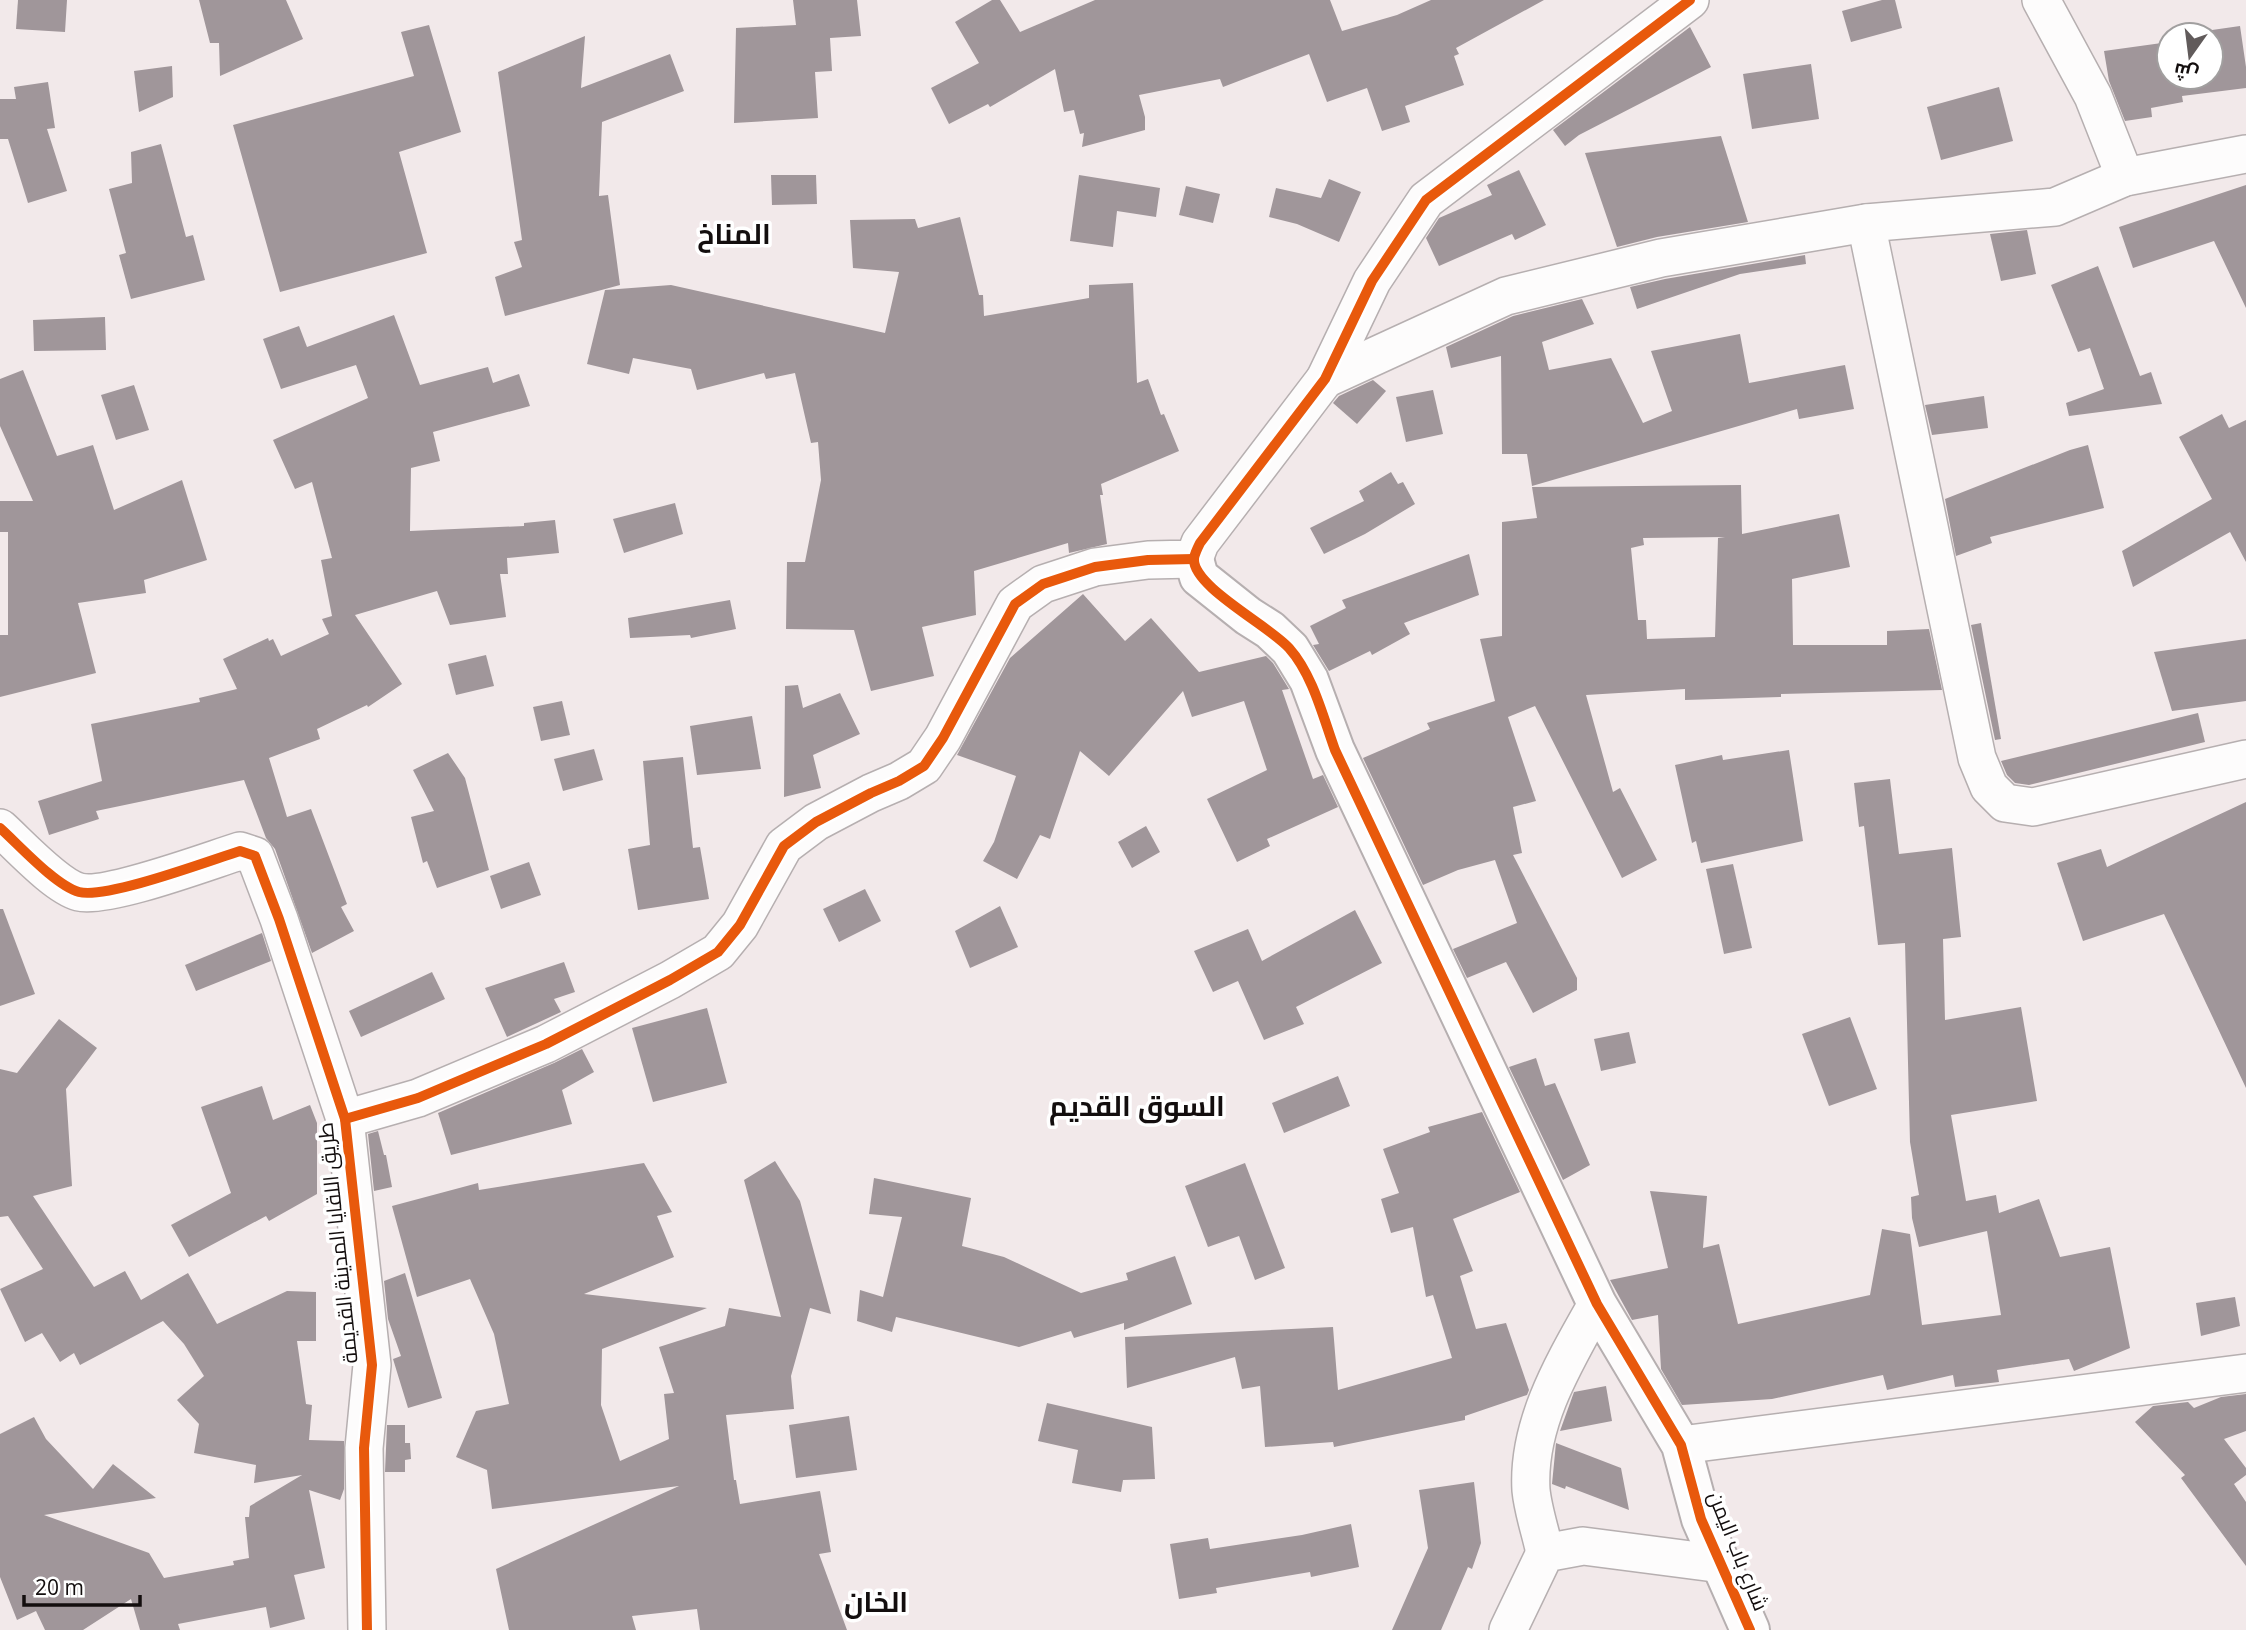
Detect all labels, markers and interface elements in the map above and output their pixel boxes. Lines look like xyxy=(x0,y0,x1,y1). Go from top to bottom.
north arrow xyxy=(2155,21,2225,91)
text: ش xyxy=(2171,57,2201,88)
district label: المناخ xyxy=(697,214,771,253)
district label: السوق القديم xyxy=(1049,1086,1225,1126)
street label: طريق اللقايا المدينة القديمة xyxy=(310,1121,364,1365)
street label: شارع باب اليمن xyxy=(1701,1487,1776,1615)
scale bar xyxy=(24,1564,140,1608)
text: 20 m xyxy=(35,1573,84,1601)
district label: الخان xyxy=(844,1582,908,1620)

